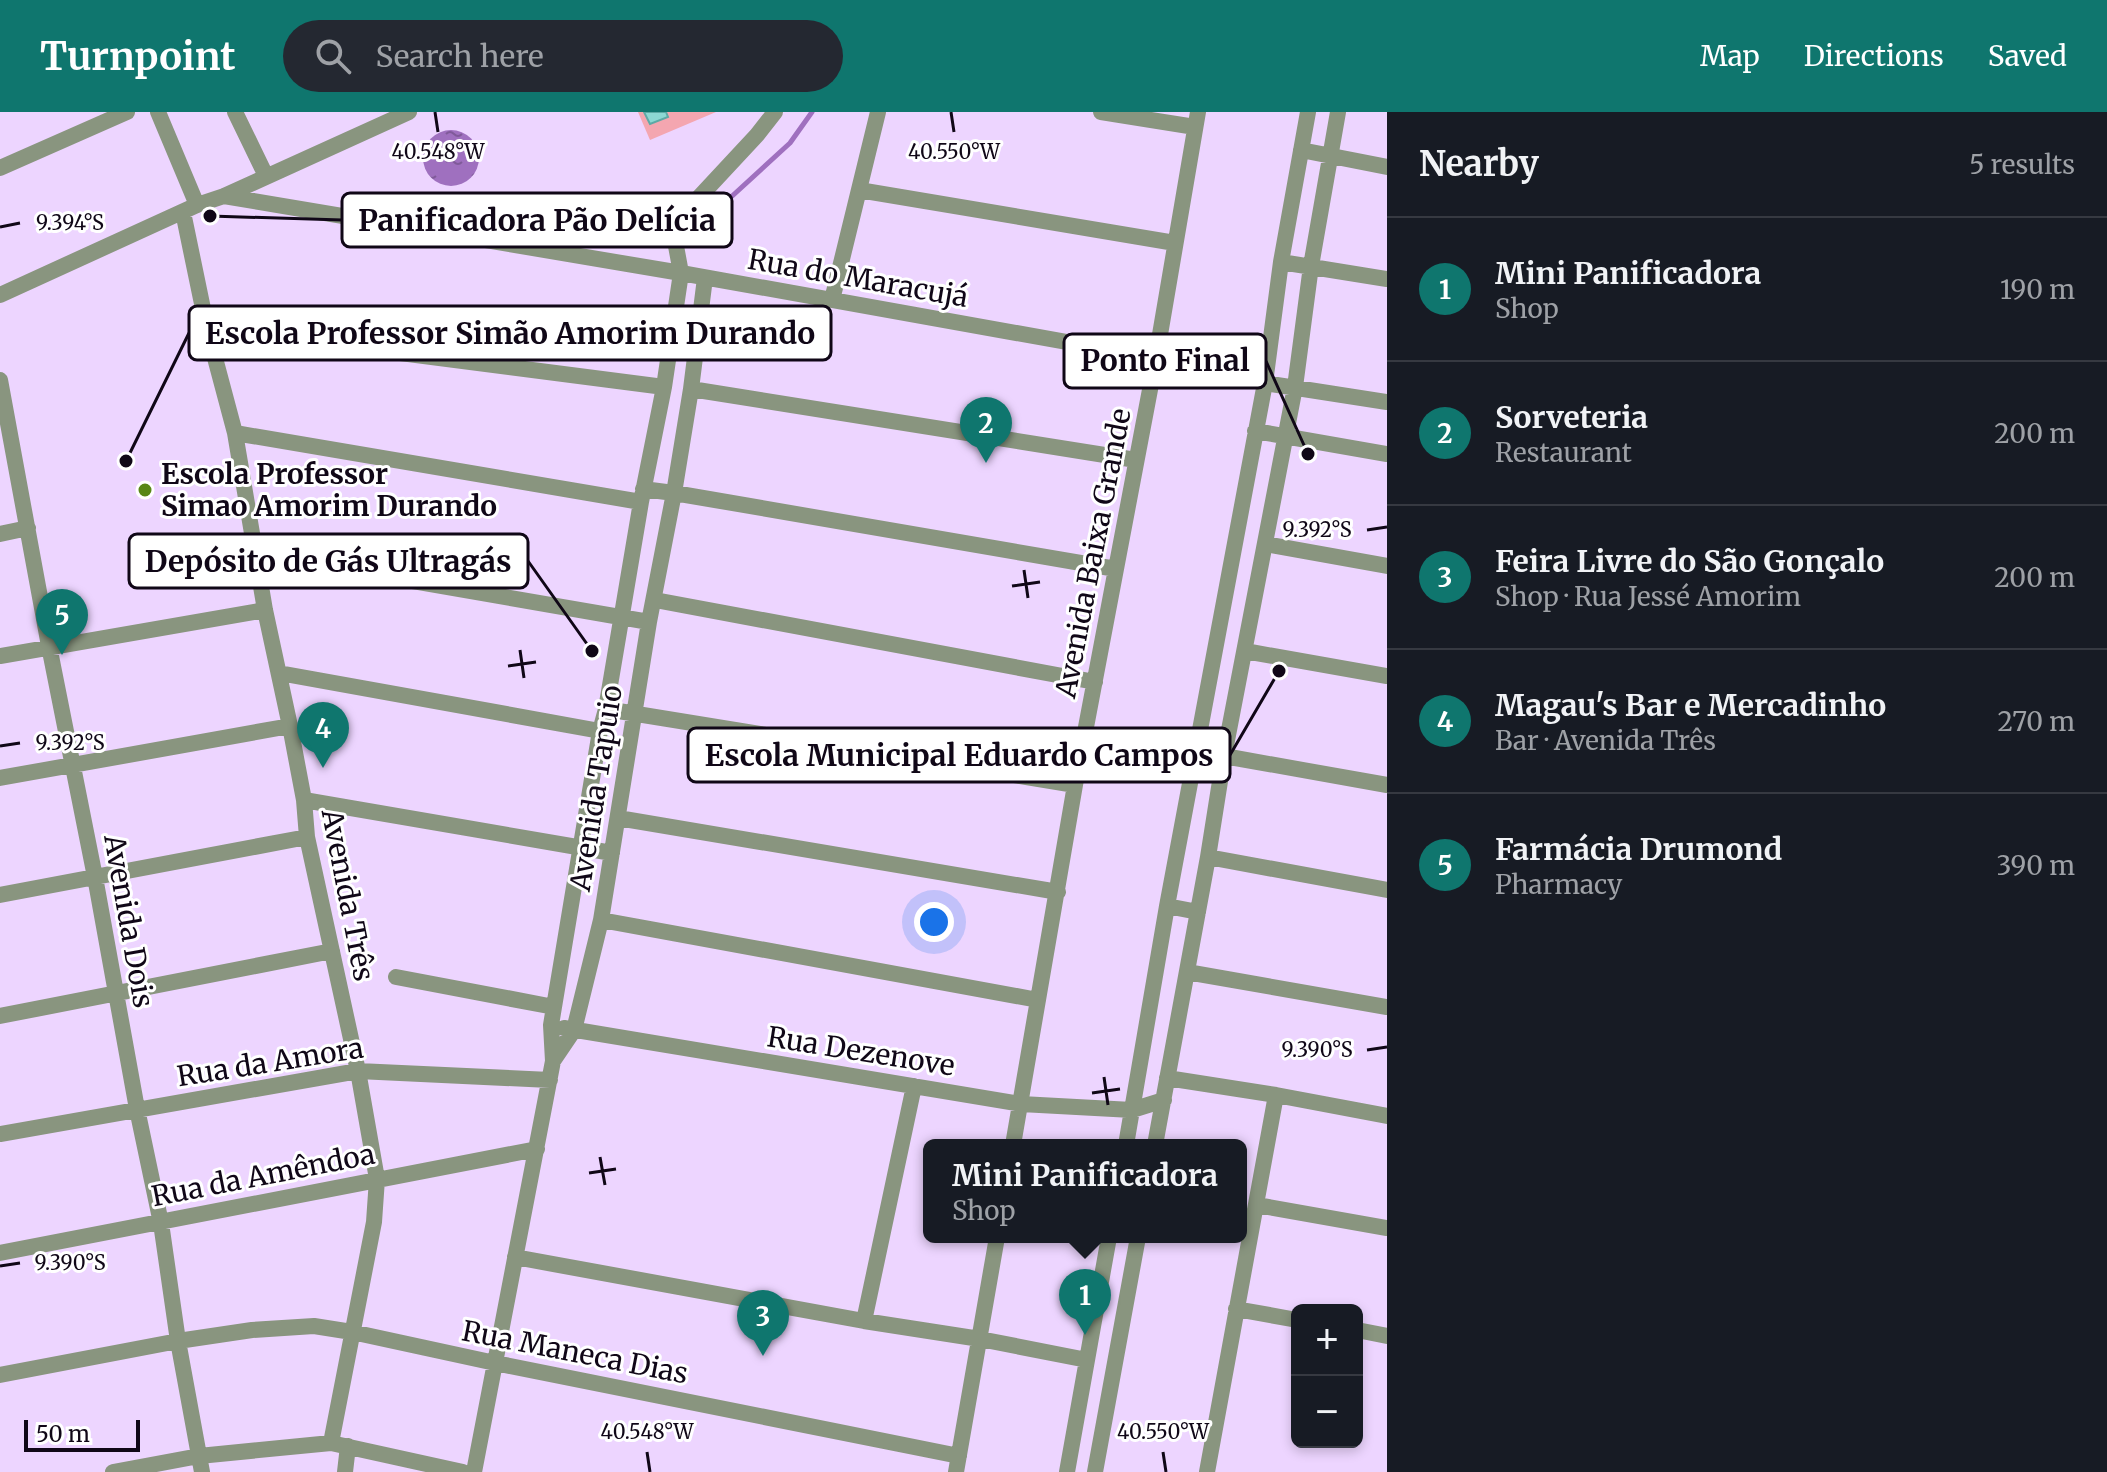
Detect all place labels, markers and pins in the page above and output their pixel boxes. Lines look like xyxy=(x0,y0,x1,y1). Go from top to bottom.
callout: Panificadora Pão Delícia xyxy=(342,193,732,247)
callout: Escola Professor Simão Amorim Durando xyxy=(189,306,831,360)
callout: Ponto Final xyxy=(1064,334,1266,388)
pin: 2 xyxy=(960,397,1012,463)
place label: Escola Professor Simao Amorim Durando xyxy=(161,456,497,524)
marker: Escola Professor Simao Amorim Durando xyxy=(136,481,154,499)
callout: Depósito de Gás Ultragás xyxy=(129,534,528,588)
pin: 5 xyxy=(36,589,88,655)
pin: 4 xyxy=(297,702,349,768)
callout: Escola Municipal Eduardo Campos xyxy=(688,728,1230,782)
pin: 1 xyxy=(1059,1269,1111,1335)
pin: 3 xyxy=(737,1290,789,1356)

